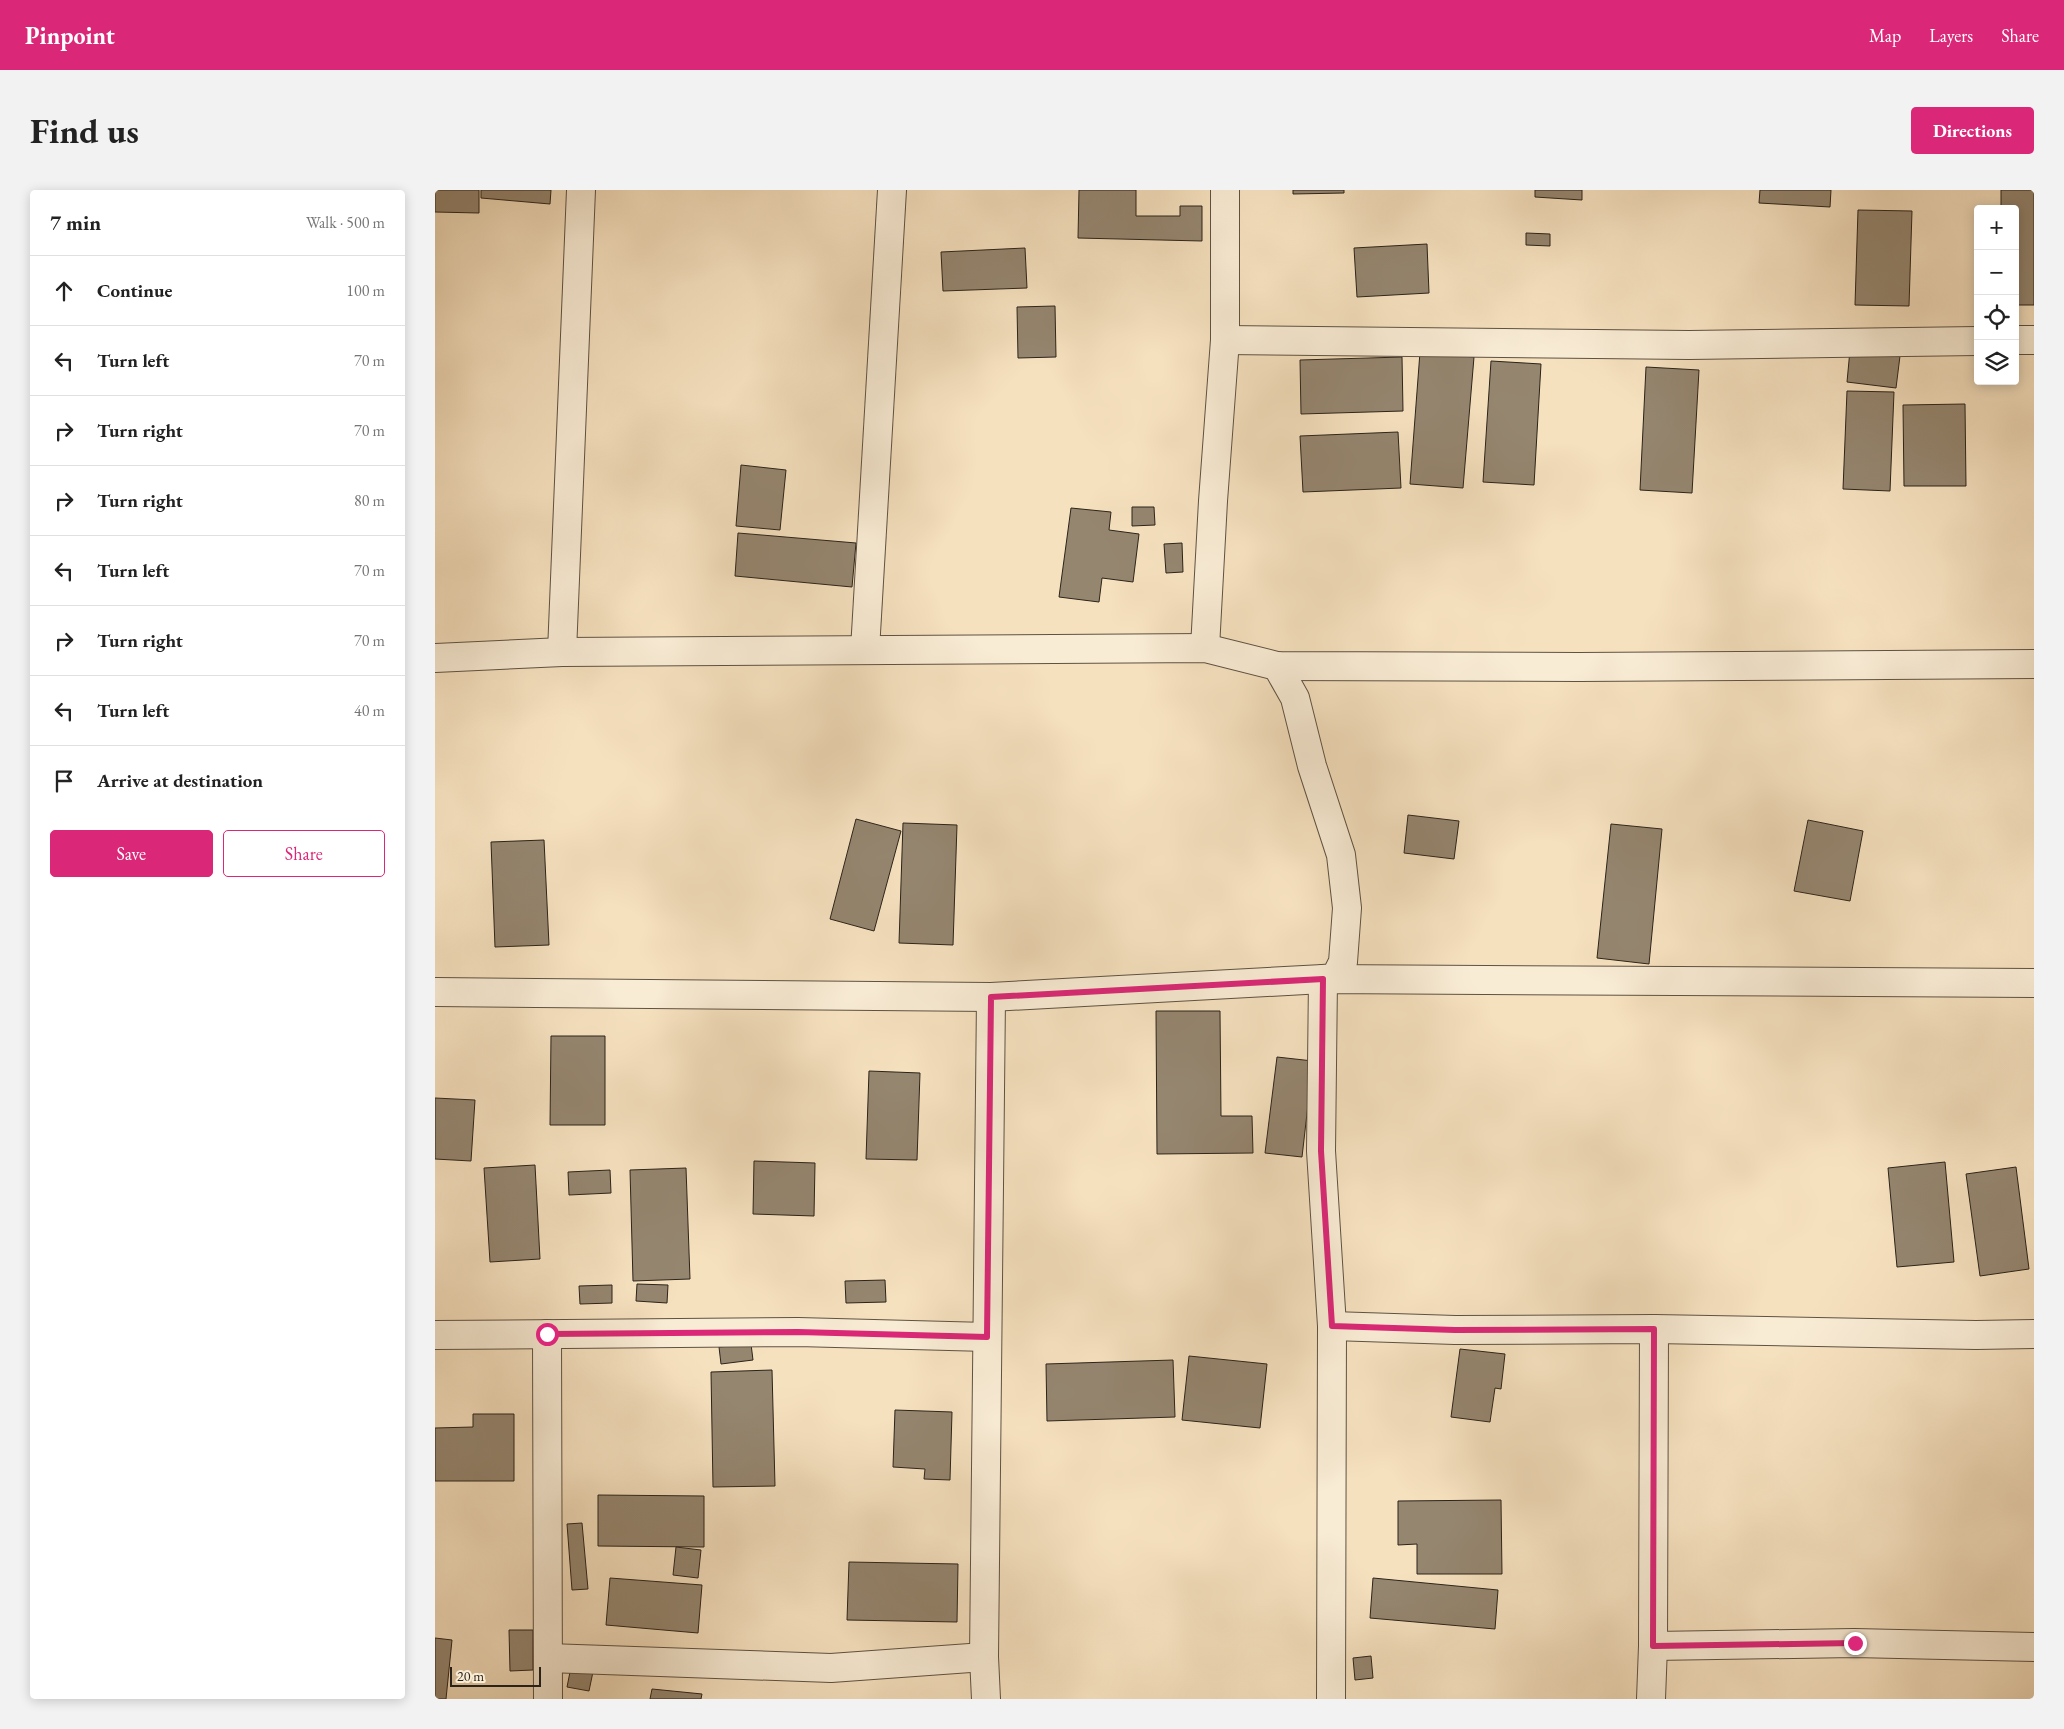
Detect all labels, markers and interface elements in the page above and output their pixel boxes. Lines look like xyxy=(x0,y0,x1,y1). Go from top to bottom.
text: Pinpoint xyxy=(25,20,115,51)
text: Map xyxy=(1869,24,1901,47)
text: Layers xyxy=(1929,24,1973,47)
text: Share xyxy=(2001,24,2039,47)
button: Directions xyxy=(1911,107,2034,154)
text: Find us xyxy=(30,108,139,153)
map controls xyxy=(1974,205,2019,385)
button: + xyxy=(1974,205,2019,250)
text: 7 min xyxy=(50,209,101,236)
text: Walk · 500 m xyxy=(306,212,385,233)
button: − xyxy=(1974,250,2019,295)
icon: ahead xyxy=(50,277,78,305)
text: Continue xyxy=(97,278,172,303)
text: 100 m xyxy=(346,280,385,301)
button: locate xyxy=(1974,295,2019,340)
button: layers xyxy=(1974,340,2019,385)
icon: left xyxy=(50,347,78,375)
text: Turn left xyxy=(97,348,169,373)
text: 70 m xyxy=(354,350,385,371)
icon: right xyxy=(50,417,78,445)
text: Turn right xyxy=(97,418,183,443)
text: 70 m xyxy=(354,420,385,441)
icon: right xyxy=(50,487,78,515)
text: Turn right xyxy=(97,488,183,513)
text: 80 m xyxy=(354,490,385,511)
icon: left xyxy=(50,557,78,585)
text: Turn left xyxy=(97,558,169,583)
text: 70 m xyxy=(354,560,385,581)
icon: right xyxy=(50,627,78,655)
text: Turn right xyxy=(97,628,183,653)
text: 70 m xyxy=(354,630,385,651)
icon: left xyxy=(50,697,78,725)
text: Turn left xyxy=(97,698,169,723)
text: 40 m xyxy=(354,700,385,721)
icon: arrive xyxy=(50,767,78,795)
text: Arrive at destination xyxy=(97,768,263,793)
button: Save xyxy=(50,830,213,877)
button: Share xyxy=(223,830,385,877)
route start xyxy=(536,1323,559,1346)
route end xyxy=(1844,1632,1867,1655)
scale bar xyxy=(450,1664,541,1687)
text: 20 m xyxy=(457,1667,484,1685)

